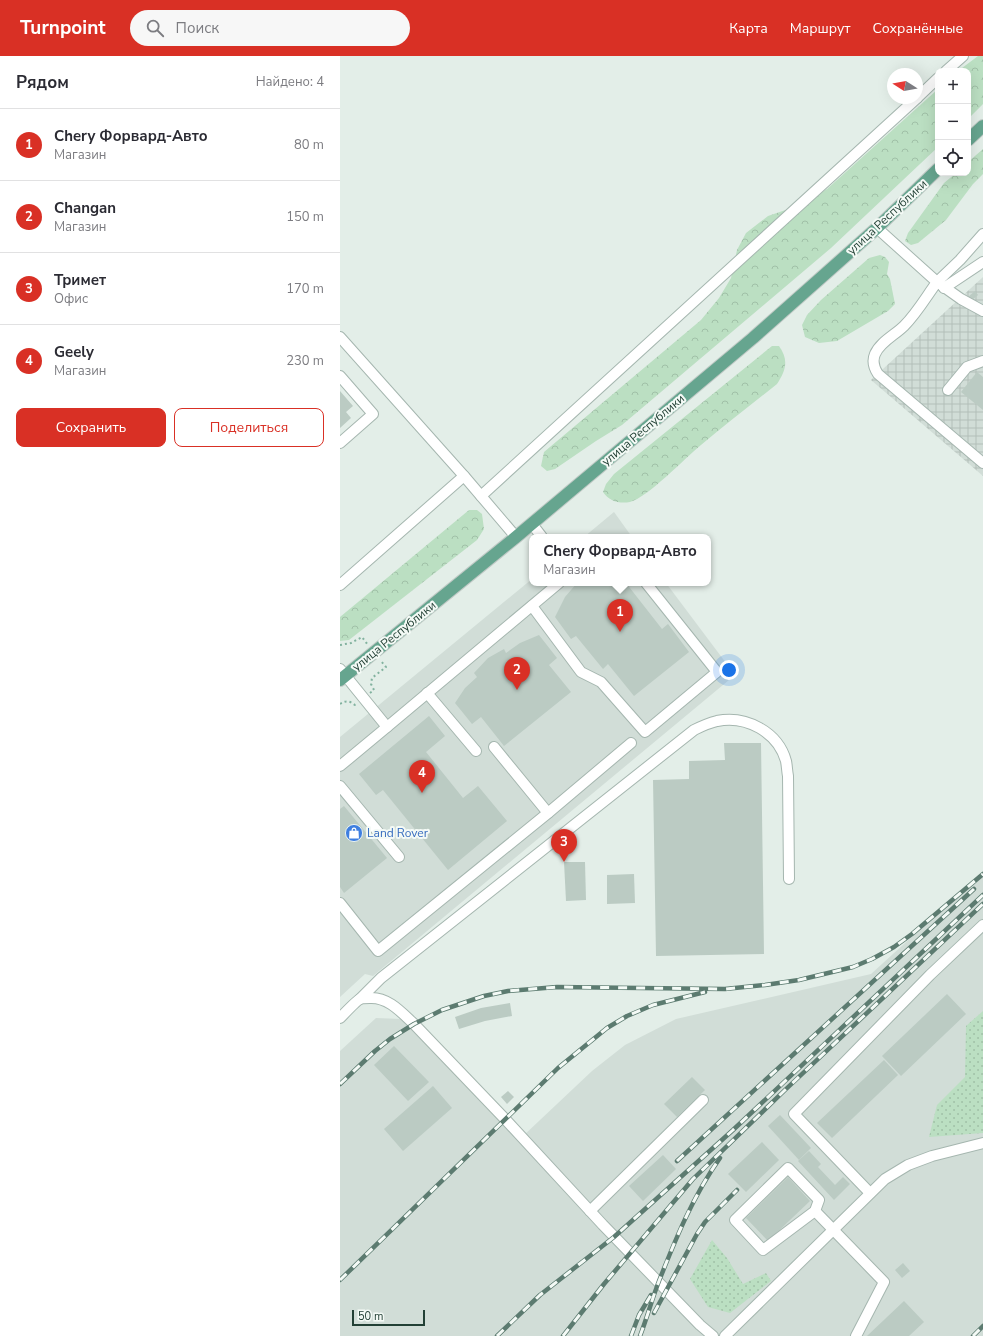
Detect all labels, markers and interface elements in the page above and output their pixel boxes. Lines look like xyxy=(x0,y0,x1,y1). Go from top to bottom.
search box xyxy=(130,10,410,46)
text: Turnpoint xyxy=(20,15,106,41)
icon: search xyxy=(144,17,166,39)
text: Поиск xyxy=(176,18,219,38)
text: Карта xyxy=(729,19,768,38)
text: Маршрут xyxy=(790,19,851,38)
text: Сохранённые xyxy=(873,19,963,38)
north arrow xyxy=(887,68,923,104)
map controls xyxy=(935,68,971,176)
button: + xyxy=(935,68,971,104)
text: Рядом xyxy=(16,71,69,94)
text: Найдено: 4 xyxy=(256,73,324,91)
button: − xyxy=(935,104,971,140)
text: Chery Форвард-Авто xyxy=(54,126,208,146)
text: 1 xyxy=(25,136,33,154)
text: 80 m xyxy=(294,136,324,154)
button: locate xyxy=(935,140,971,176)
text: Магазин xyxy=(54,146,106,164)
street label: улица Республики xyxy=(844,176,930,258)
text: Changan xyxy=(54,198,116,218)
text: 2 xyxy=(25,208,33,226)
text: 150 m xyxy=(286,208,324,226)
text: Магазин xyxy=(54,218,106,236)
text: Тримет xyxy=(54,270,106,290)
text: 3 xyxy=(25,280,33,298)
text: 170 m xyxy=(286,280,324,298)
text: Офис xyxy=(54,290,88,308)
text: Geely xyxy=(54,342,94,362)
text: 4 xyxy=(25,352,33,370)
text: 230 m xyxy=(286,352,324,370)
text: Магазин xyxy=(54,362,106,380)
street label: улица Республики xyxy=(598,391,688,469)
button: Сохранить xyxy=(16,408,166,447)
button: Поделиться xyxy=(174,408,324,447)
popup xyxy=(529,534,711,586)
text: Chery Форвард-Авто xyxy=(543,541,697,561)
text: Магазин xyxy=(543,561,596,579)
street label: улица Республики xyxy=(349,597,439,675)
pin: 1 xyxy=(607,599,633,632)
pin: 2 xyxy=(504,657,530,690)
your location xyxy=(719,660,739,680)
pin: 4 xyxy=(409,760,435,793)
shop icon: Land Rover xyxy=(344,823,364,843)
place label: Land Rover xyxy=(367,825,429,841)
pin: 3 xyxy=(551,829,577,862)
scale bar xyxy=(352,1308,425,1327)
text: 50 m xyxy=(358,1309,383,1324)

